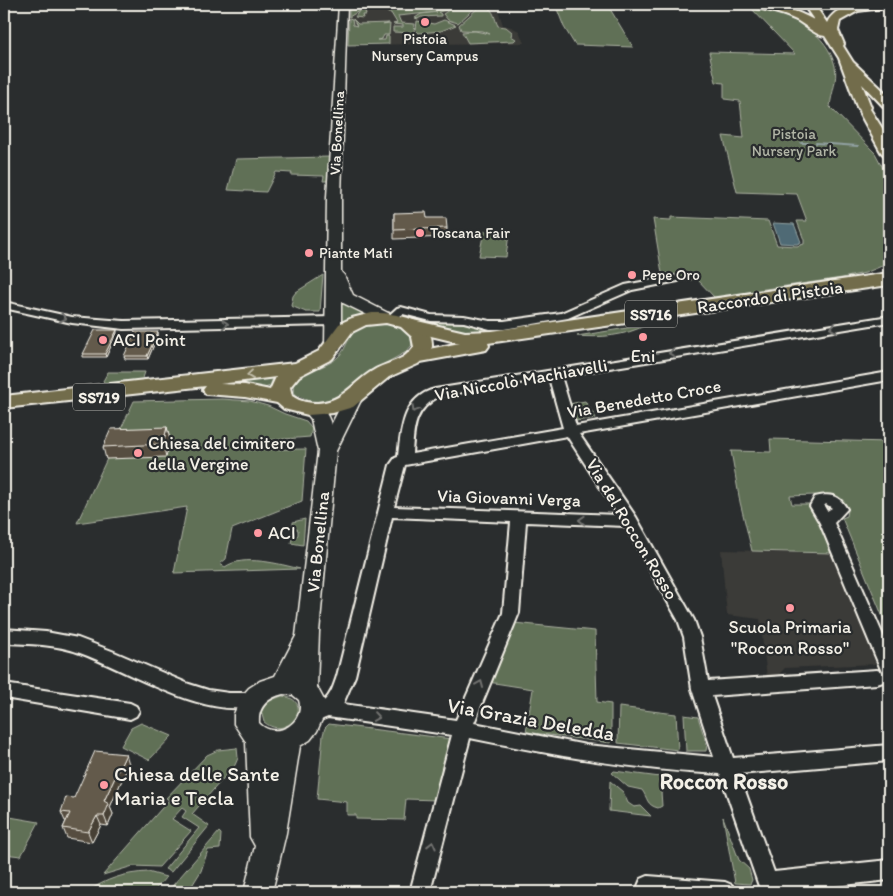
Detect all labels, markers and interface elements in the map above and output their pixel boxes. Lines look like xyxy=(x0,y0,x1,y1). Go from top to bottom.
marker: Pistoia Nursery Campus xyxy=(419,16,431,28)
place label: Pistoia Nursery Campus xyxy=(372,30,479,65)
street label: Via Bonellina xyxy=(326,90,348,176)
park label: Pistoia Nursery Park xyxy=(752,125,836,160)
place label: Toscana Fair xyxy=(430,224,510,242)
marker: Toscana Fair xyxy=(414,227,426,239)
place label: Piante Mati xyxy=(319,244,393,262)
marker: Piante Mati xyxy=(303,247,315,259)
place label: Pepe Oro xyxy=(642,266,700,284)
marker: Pepe Oro xyxy=(626,269,638,281)
street label: Raccordo di Pistoia xyxy=(696,276,844,318)
road number: SS716 xyxy=(625,300,677,328)
one-way arrow xyxy=(58,313,67,323)
one-way arrow xyxy=(221,319,229,329)
one-way arrow xyxy=(828,322,836,333)
place label: ACI Point xyxy=(113,329,186,351)
marker: Eni xyxy=(637,331,649,343)
marker: ACI Point xyxy=(97,334,109,346)
place label: Eni xyxy=(631,345,655,367)
one-way arrow xyxy=(668,348,676,358)
street label: Via Niccolò Machiavelli xyxy=(433,354,609,406)
one-way arrow xyxy=(245,369,253,380)
street label: Via Benedetto Croce xyxy=(565,375,723,423)
road number: SS719 xyxy=(73,384,125,411)
one-way arrow xyxy=(411,404,421,413)
place label: Chiesa del cimitero della Vergine xyxy=(148,432,295,475)
marker: Chiesa del cimitero della Vergine xyxy=(132,447,144,459)
street label: Via del Roccon Rosso xyxy=(581,454,683,604)
street label: Via Giovanni Verga xyxy=(437,485,581,512)
street label: Via Bonellina xyxy=(302,490,334,594)
one-way arrow xyxy=(578,515,586,525)
place label: ACI xyxy=(268,522,296,544)
marker: ACI xyxy=(252,527,264,539)
marker: Scuola Primaria "Roccon Rosso" xyxy=(784,602,796,614)
place label: Scuola Primaria "Roccon Rosso" xyxy=(729,616,852,659)
one-way arrow xyxy=(474,680,485,689)
street label: Via Grazia Deledda xyxy=(445,692,617,746)
one-way arrow xyxy=(372,711,381,721)
place label: Chiesa delle Sante Maria e Tecla xyxy=(114,761,280,810)
district label: Roccon Rosso xyxy=(660,768,788,795)
marker: Chiesa delle Sante Maria e Tecla xyxy=(98,779,110,791)
one-way arrow xyxy=(426,841,437,850)

